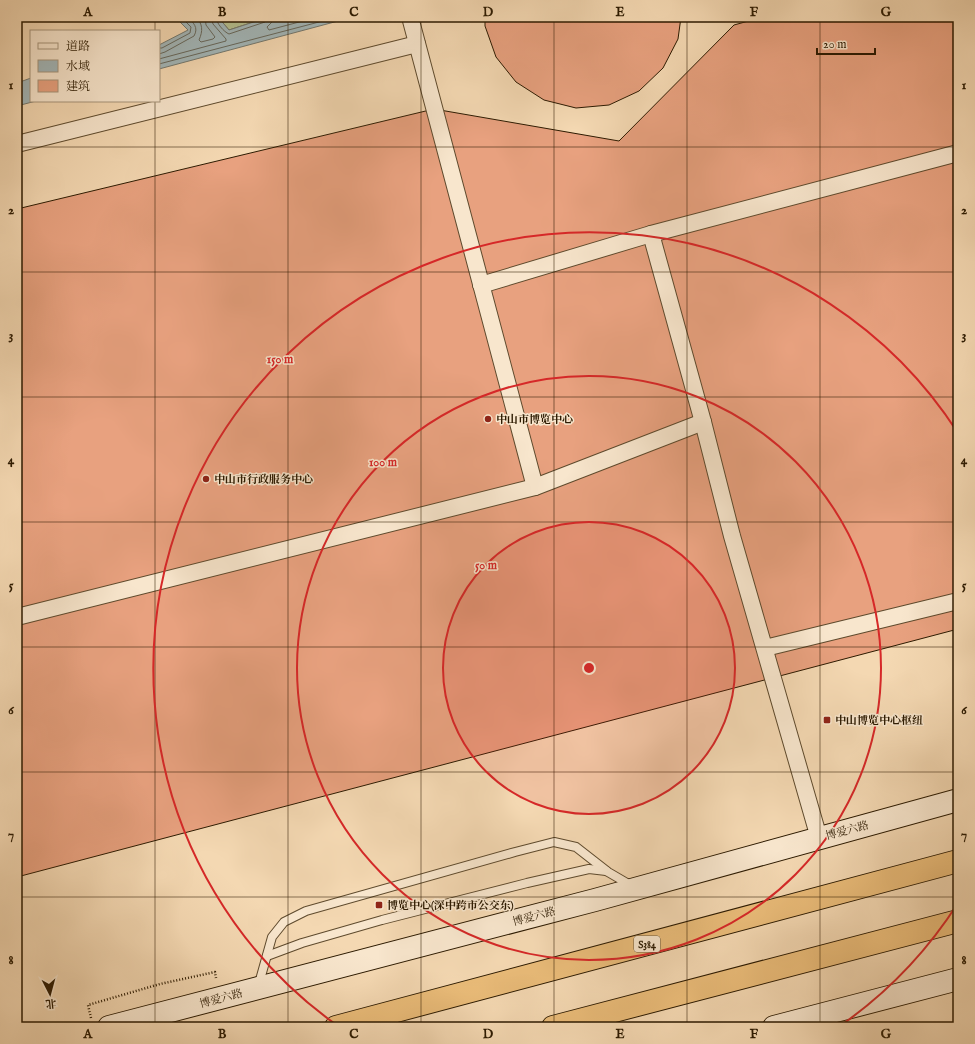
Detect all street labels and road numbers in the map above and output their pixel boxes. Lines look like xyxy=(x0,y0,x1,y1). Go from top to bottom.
street label: 博爱六路 xyxy=(824,819,870,843)
street label: 博爱六路 xyxy=(511,905,557,929)
road number: S384 xyxy=(634,936,660,952)
street label: 博爱六路 xyxy=(198,987,244,1011)

